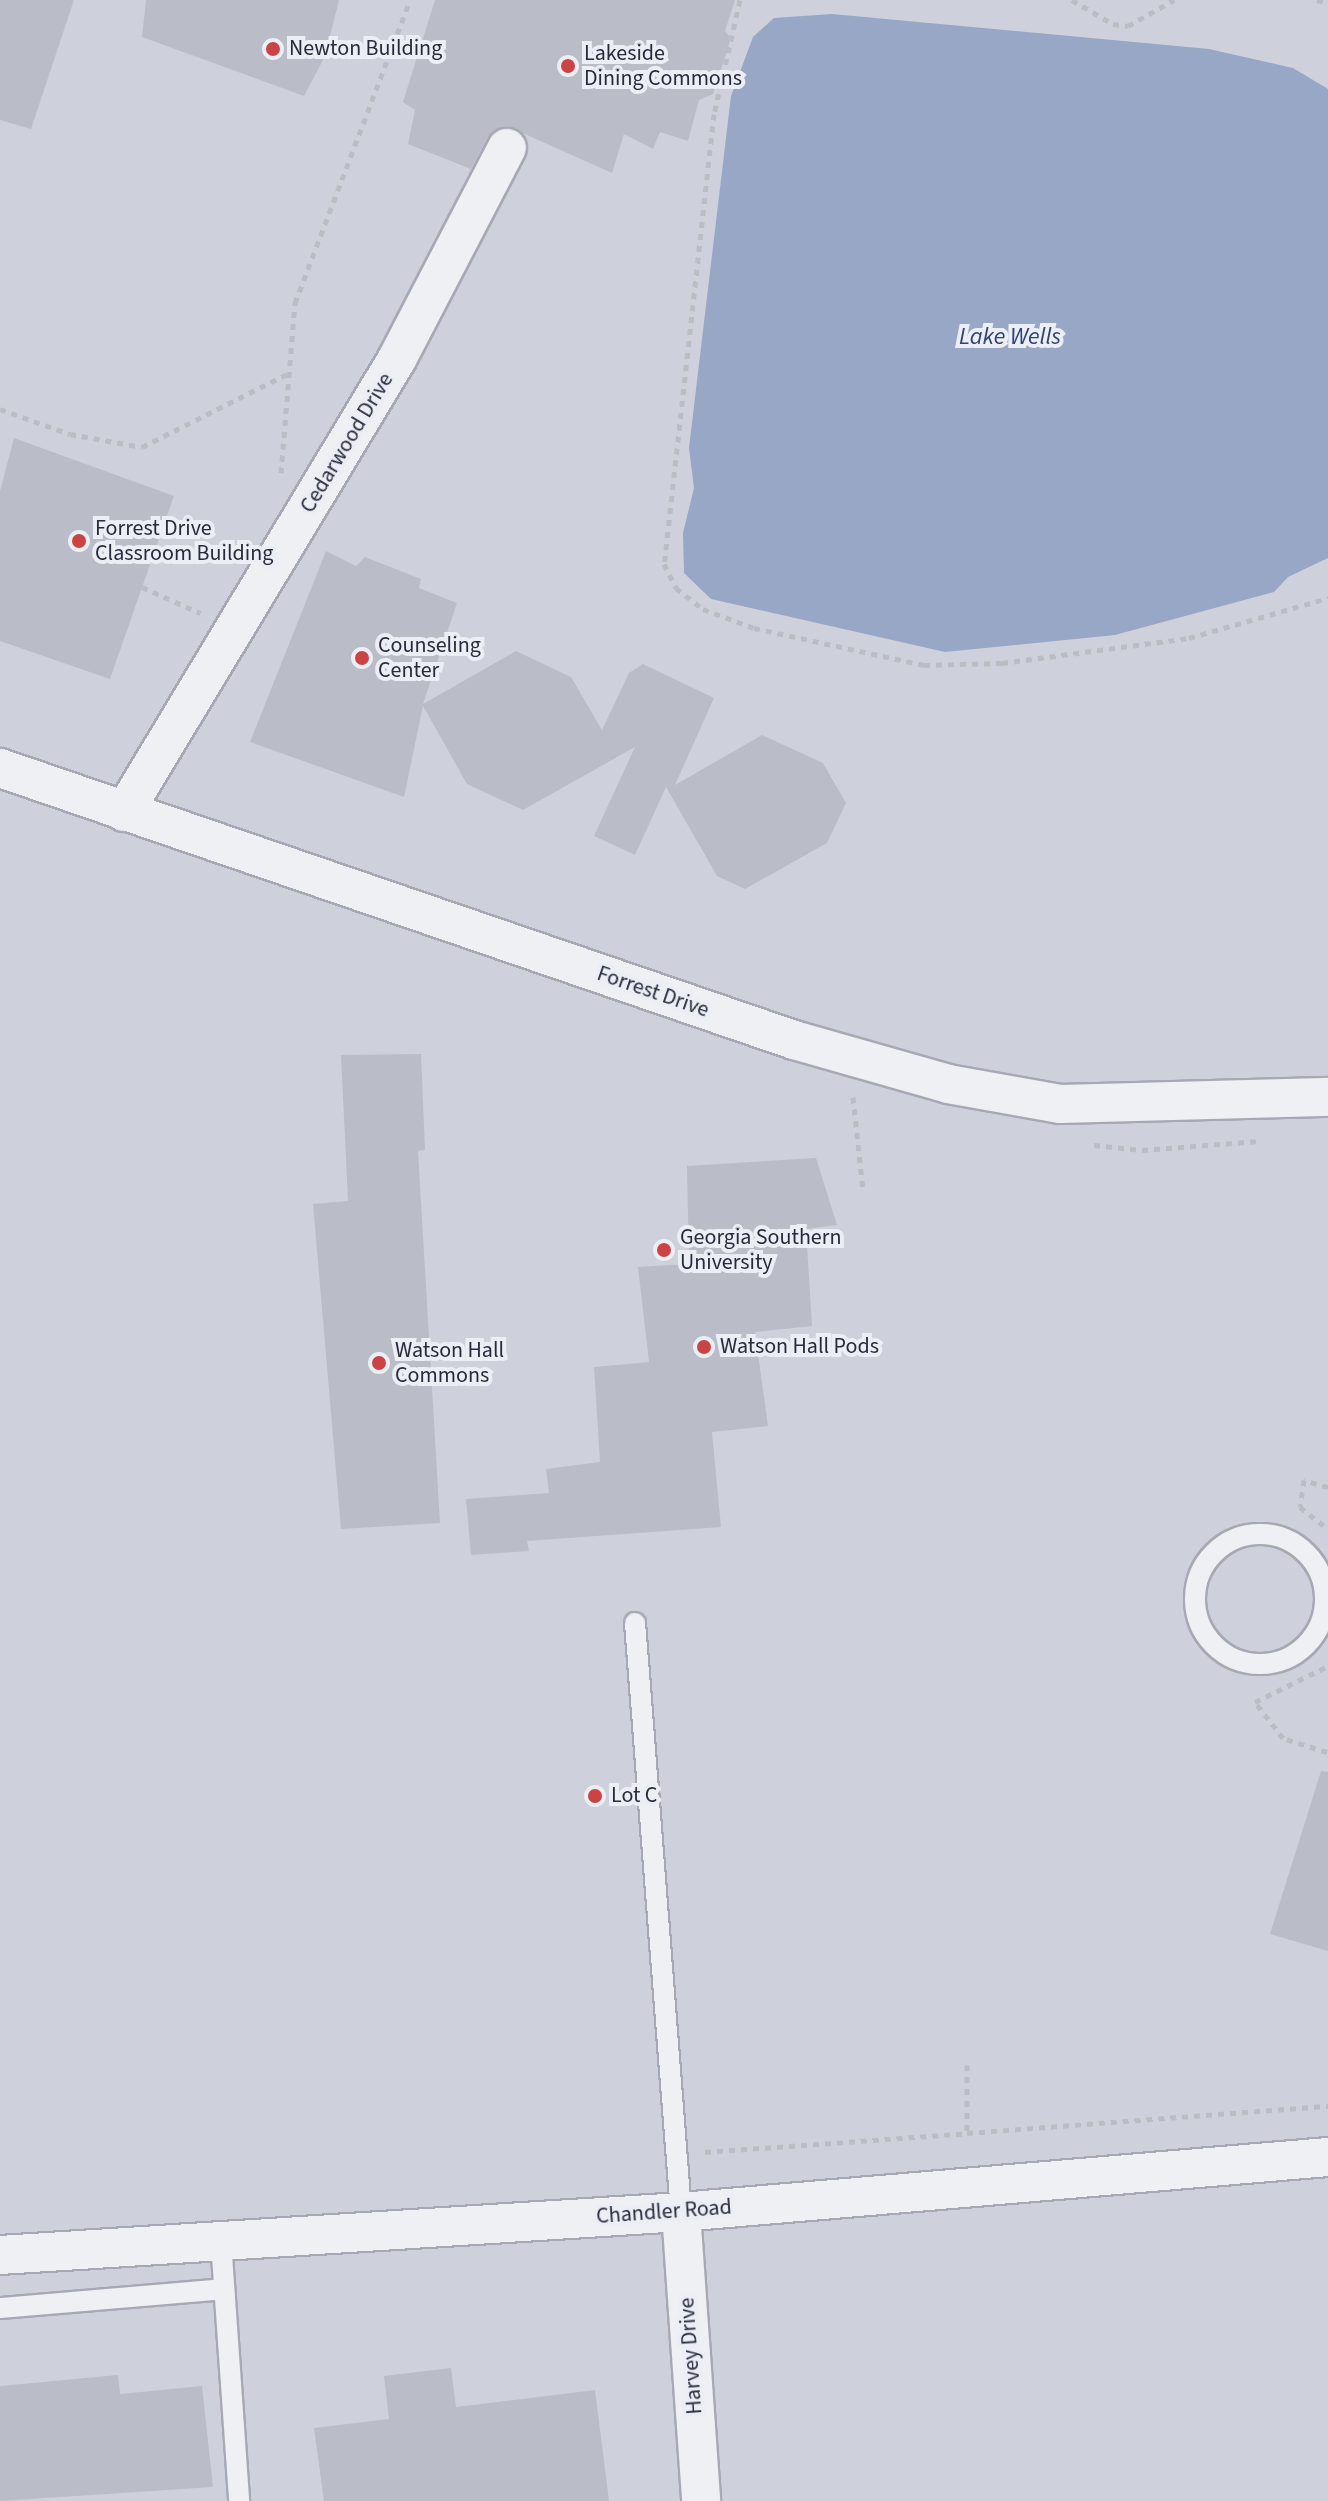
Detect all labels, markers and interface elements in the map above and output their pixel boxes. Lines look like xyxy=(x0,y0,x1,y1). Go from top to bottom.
place label: Newton Building xyxy=(289,36,442,62)
marker: Newton Building xyxy=(264,40,282,58)
place label: Lakeside Dining Commons xyxy=(584,40,742,92)
marker: Lakeside Dining Commons xyxy=(559,57,577,75)
water label: Lake Wells xyxy=(959,323,1061,351)
street label: Cedarwood Drive xyxy=(295,368,399,518)
place label: Forrest Drive Classroom Building xyxy=(95,515,273,566)
marker: Forrest Drive Classroom Building xyxy=(70,532,88,550)
place label: Counseling Center xyxy=(378,632,481,684)
marker: Counseling Center xyxy=(353,649,371,667)
street label: Forrest Drive xyxy=(594,961,712,1023)
place label: Georgia Southern University xyxy=(680,1224,841,1276)
marker: Georgia Southern University xyxy=(655,1241,673,1259)
place label: Watson Hall Pods xyxy=(720,1334,879,1360)
place label: Watson Hall Commons xyxy=(395,1337,504,1388)
marker: Watson Hall Pods xyxy=(695,1338,713,1356)
marker: Watson Hall Commons xyxy=(370,1354,388,1372)
place label: Lot C xyxy=(611,1783,657,1809)
marker: Lot C xyxy=(586,1787,604,1805)
street label: Chandler Road xyxy=(595,2194,733,2230)
street label: Harvey Drive xyxy=(674,2297,708,2415)

